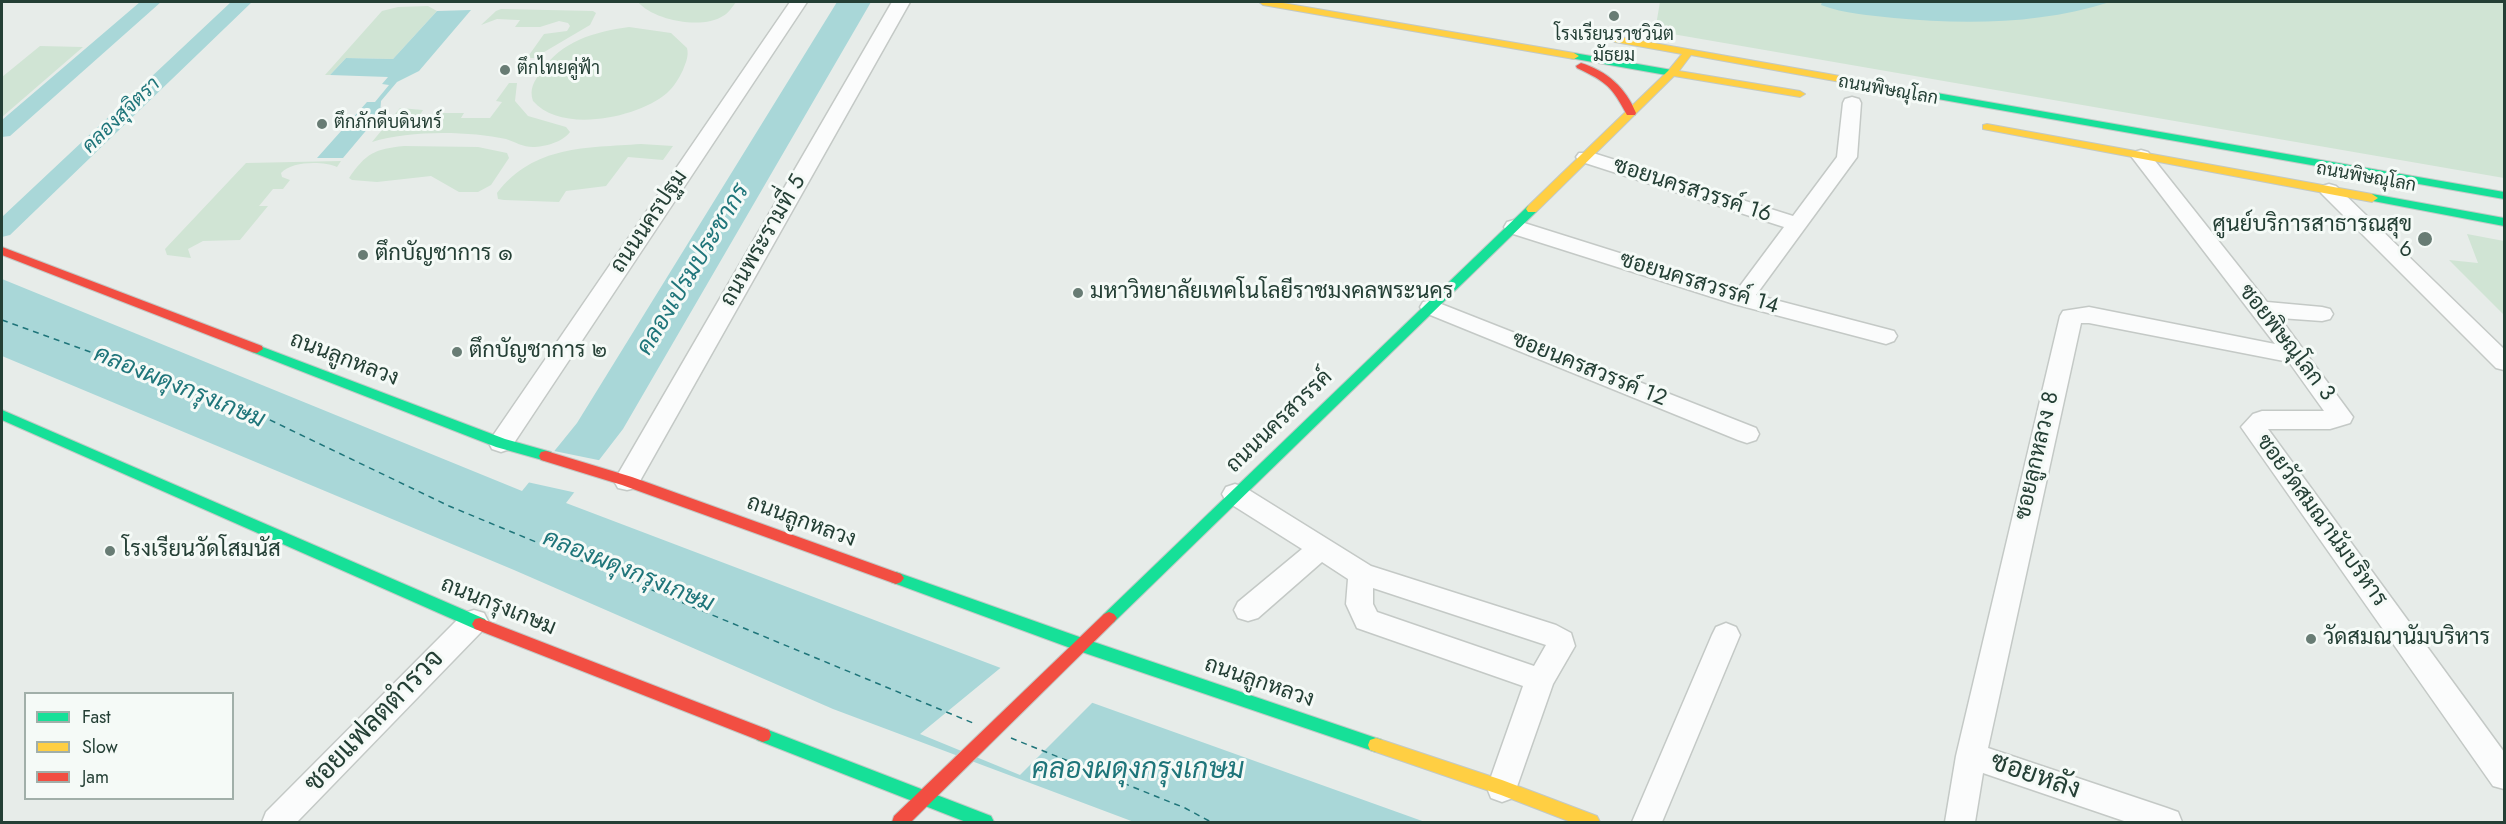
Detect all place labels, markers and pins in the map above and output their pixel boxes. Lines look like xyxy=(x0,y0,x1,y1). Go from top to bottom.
marker: โรงเรียนราชวินิต มัธยม xyxy=(1607,9,1621,23)
place label: โรงเรียนราชวินิต มัธยม xyxy=(1554,25,1674,68)
place label: ตึกไทยคู่ฟ้า xyxy=(517,59,600,81)
marker: ตึกไทยคู่ฟ้า xyxy=(498,63,512,77)
place label: ตึกภักดีบดินทร์ xyxy=(334,113,442,135)
marker: ตึกภักดีบดินทร์ xyxy=(315,117,329,131)
place label: ศูนย์บริการสาธารณสุข 6 xyxy=(2213,213,2412,264)
marker: ศูนย์บริการสาธารณสุข 6 xyxy=(2416,230,2434,248)
place label: ตึกบัญชาการ ๑ xyxy=(375,242,513,268)
marker: ตึกบัญชาการ ๑ xyxy=(356,248,370,262)
place label: มหาวิทยาลัยเทคโนโลยีราชมงคลพระนคร xyxy=(1090,280,1453,306)
marker: มหาวิทยาลัยเทคโนโลยีราชมงคลพระนคร xyxy=(1071,286,1085,300)
place label: ตึกบัญชาการ ๒ xyxy=(469,339,607,365)
marker: ตึกบัญชาการ ๒ xyxy=(450,345,464,359)
place label: โรงเรียนวัดโสมนัส xyxy=(122,538,281,564)
marker: โรงเรียนวัดโสมนัส xyxy=(103,544,117,558)
place label: วัดสมณานัมบริหาร xyxy=(2323,626,2490,652)
marker: วัดสมณานัมบริหาร xyxy=(2304,632,2318,646)

